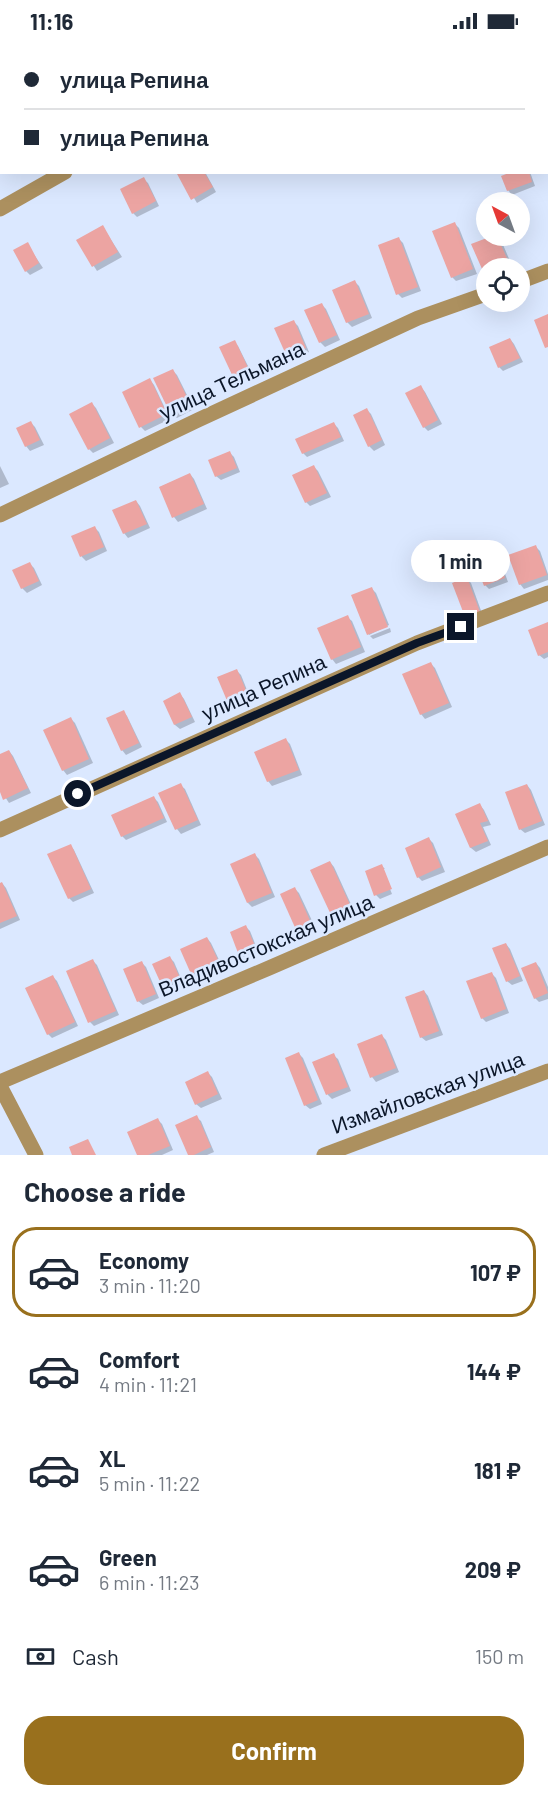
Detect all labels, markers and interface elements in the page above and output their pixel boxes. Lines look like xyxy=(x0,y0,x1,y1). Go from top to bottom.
text: 11:16 xyxy=(30,8,73,34)
text: улица Репина xyxy=(60,66,209,92)
text: улица Репина xyxy=(60,124,209,150)
north arrow xyxy=(476,192,530,246)
map controls xyxy=(476,192,530,312)
button: locate xyxy=(476,258,530,312)
street label: улица Тельмана xyxy=(155,335,308,424)
callout: 1 min xyxy=(412,540,510,582)
text: 1 min xyxy=(439,549,482,573)
route end xyxy=(447,613,474,640)
street label: улица Репина xyxy=(198,648,330,725)
route start xyxy=(64,780,91,807)
street label: Владивостокская улица xyxy=(154,888,377,1001)
street label: Измайловская улица xyxy=(328,1045,527,1138)
text: Choose a ride xyxy=(24,1175,186,1207)
icon: car xyxy=(27,1245,81,1299)
text: Economy xyxy=(99,1247,189,1273)
text: 107 ₽ xyxy=(470,1259,521,1285)
text: 3 min · 11:20 xyxy=(99,1273,201,1297)
icon: car xyxy=(27,1344,81,1398)
text: Comfort xyxy=(99,1346,180,1372)
text: 144 ₽ xyxy=(467,1358,521,1384)
text: 4 min · 11:21 xyxy=(99,1372,197,1396)
icon: car xyxy=(27,1443,81,1497)
text: XL xyxy=(99,1445,125,1471)
text: 181 ₽ xyxy=(474,1457,521,1483)
text: 5 min · 11:22 xyxy=(99,1471,200,1495)
icon: car xyxy=(27,1542,81,1596)
text: Green xyxy=(99,1544,157,1570)
text: 209 ₽ xyxy=(465,1556,521,1582)
text: 6 min · 11:23 xyxy=(99,1570,200,1594)
icon: cash xyxy=(24,1640,57,1673)
text: Cash xyxy=(72,1643,119,1669)
text: 150 m xyxy=(475,1644,524,1668)
button: Confirm xyxy=(24,1716,524,1785)

